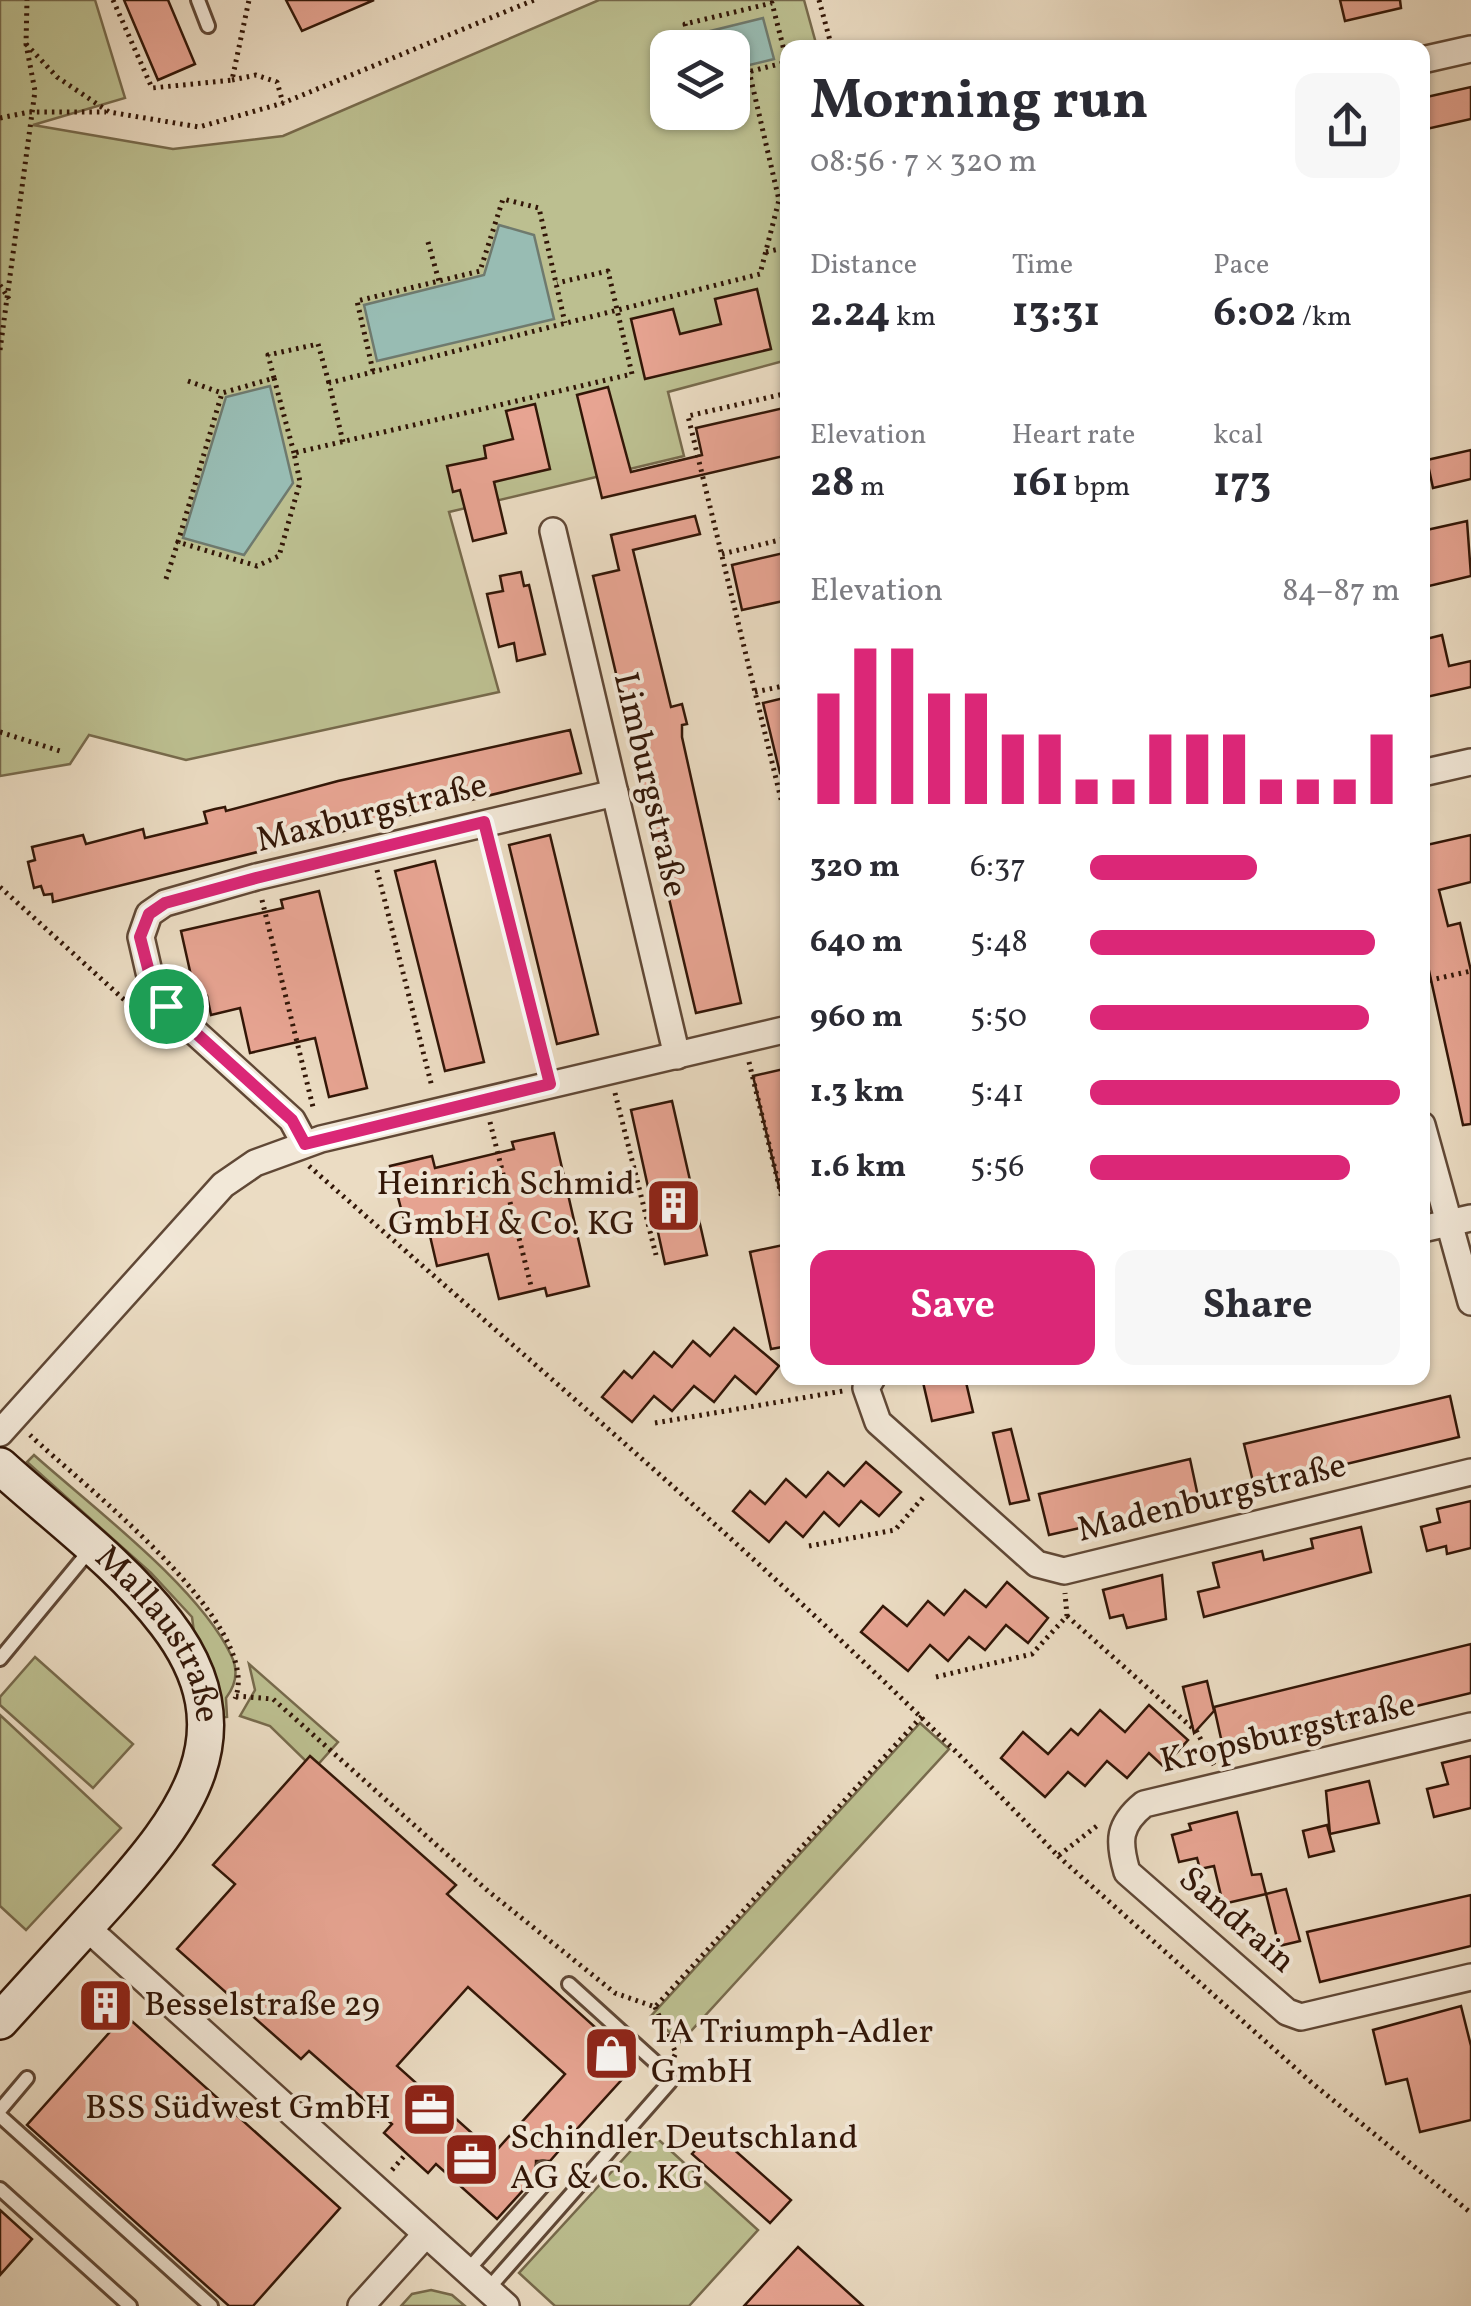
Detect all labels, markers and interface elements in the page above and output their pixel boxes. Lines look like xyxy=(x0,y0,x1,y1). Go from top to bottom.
map controls xyxy=(650,30,750,130)
button: layers xyxy=(650,30,750,130)
text: Morning run xyxy=(810,65,1149,141)
button: share xyxy=(1295,73,1400,178)
text: 08:56 · 7 × 320 m xyxy=(810,141,1037,185)
text: Distance xyxy=(810,246,917,285)
text: Time xyxy=(1012,246,1073,285)
text: Pace xyxy=(1213,246,1269,285)
text: 2.24 xyxy=(810,285,890,344)
text: 13:31 xyxy=(1012,285,1100,344)
text: 6:02 xyxy=(1213,285,1296,344)
text: km xyxy=(890,298,936,337)
text: /km xyxy=(1296,298,1352,337)
text: Elevation xyxy=(810,416,926,455)
text: Heart rate xyxy=(1012,416,1135,455)
text: kcal xyxy=(1213,416,1263,455)
text: 28 xyxy=(810,455,855,514)
text: 161 xyxy=(1012,455,1068,514)
text: 173 xyxy=(1213,455,1271,514)
text: m xyxy=(855,468,885,507)
text: bpm xyxy=(1068,468,1130,507)
text: Elevation xyxy=(810,570,943,614)
text: 84–87 m xyxy=(1282,570,1400,614)
street label: Limburgstraße xyxy=(600,668,698,902)
street label: Maxburgstraße xyxy=(252,762,492,866)
text: 320 m xyxy=(810,846,900,890)
text: 6:37 xyxy=(970,846,1026,890)
text: 640 m xyxy=(810,921,903,965)
text: 5:48 xyxy=(970,921,1028,965)
pin xyxy=(124,964,209,1049)
icon: arrive xyxy=(139,979,194,1034)
text: 960 m xyxy=(810,996,903,1040)
text: 5:50 xyxy=(970,996,1027,1040)
text: 1.3 km xyxy=(810,1071,904,1115)
text: 5:41 xyxy=(970,1071,1024,1115)
text: 1.6 km xyxy=(810,1146,906,1190)
text: 5:56 xyxy=(970,1146,1025,1190)
place label: Heinrich Schmid GmbH & Co. KG xyxy=(377,1161,635,1249)
building icon: Heinrich Schmid GmbH & Co. KG xyxy=(644,1175,704,1235)
button: Save xyxy=(810,1250,1095,1365)
button: Share xyxy=(1115,1250,1400,1365)
street label: Madenburgstraße xyxy=(1073,1442,1351,1556)
street label: Mallaustraße xyxy=(84,1535,230,1724)
street label: Kropsburgstraße xyxy=(1156,1681,1420,1787)
street label: Sandrain xyxy=(1167,1857,1305,1985)
building icon: Besselstraße 29 xyxy=(75,1976,135,2036)
place label: Besselstraße 29 xyxy=(144,1982,380,2030)
place label: TA Triumph-Adler GmbH xyxy=(651,2009,933,2097)
shop icon: TA Triumph-Adler GmbH xyxy=(582,2023,642,2083)
office icon: BSS Südwest GmbH xyxy=(400,2079,460,2139)
place label: BSS Südwest GmbH xyxy=(85,2085,391,2133)
place label: Schindler Deutschland AG & Co. KG xyxy=(510,2115,858,2203)
office icon: Schindler Deutschland AG & Co. KG xyxy=(441,2129,501,2189)

